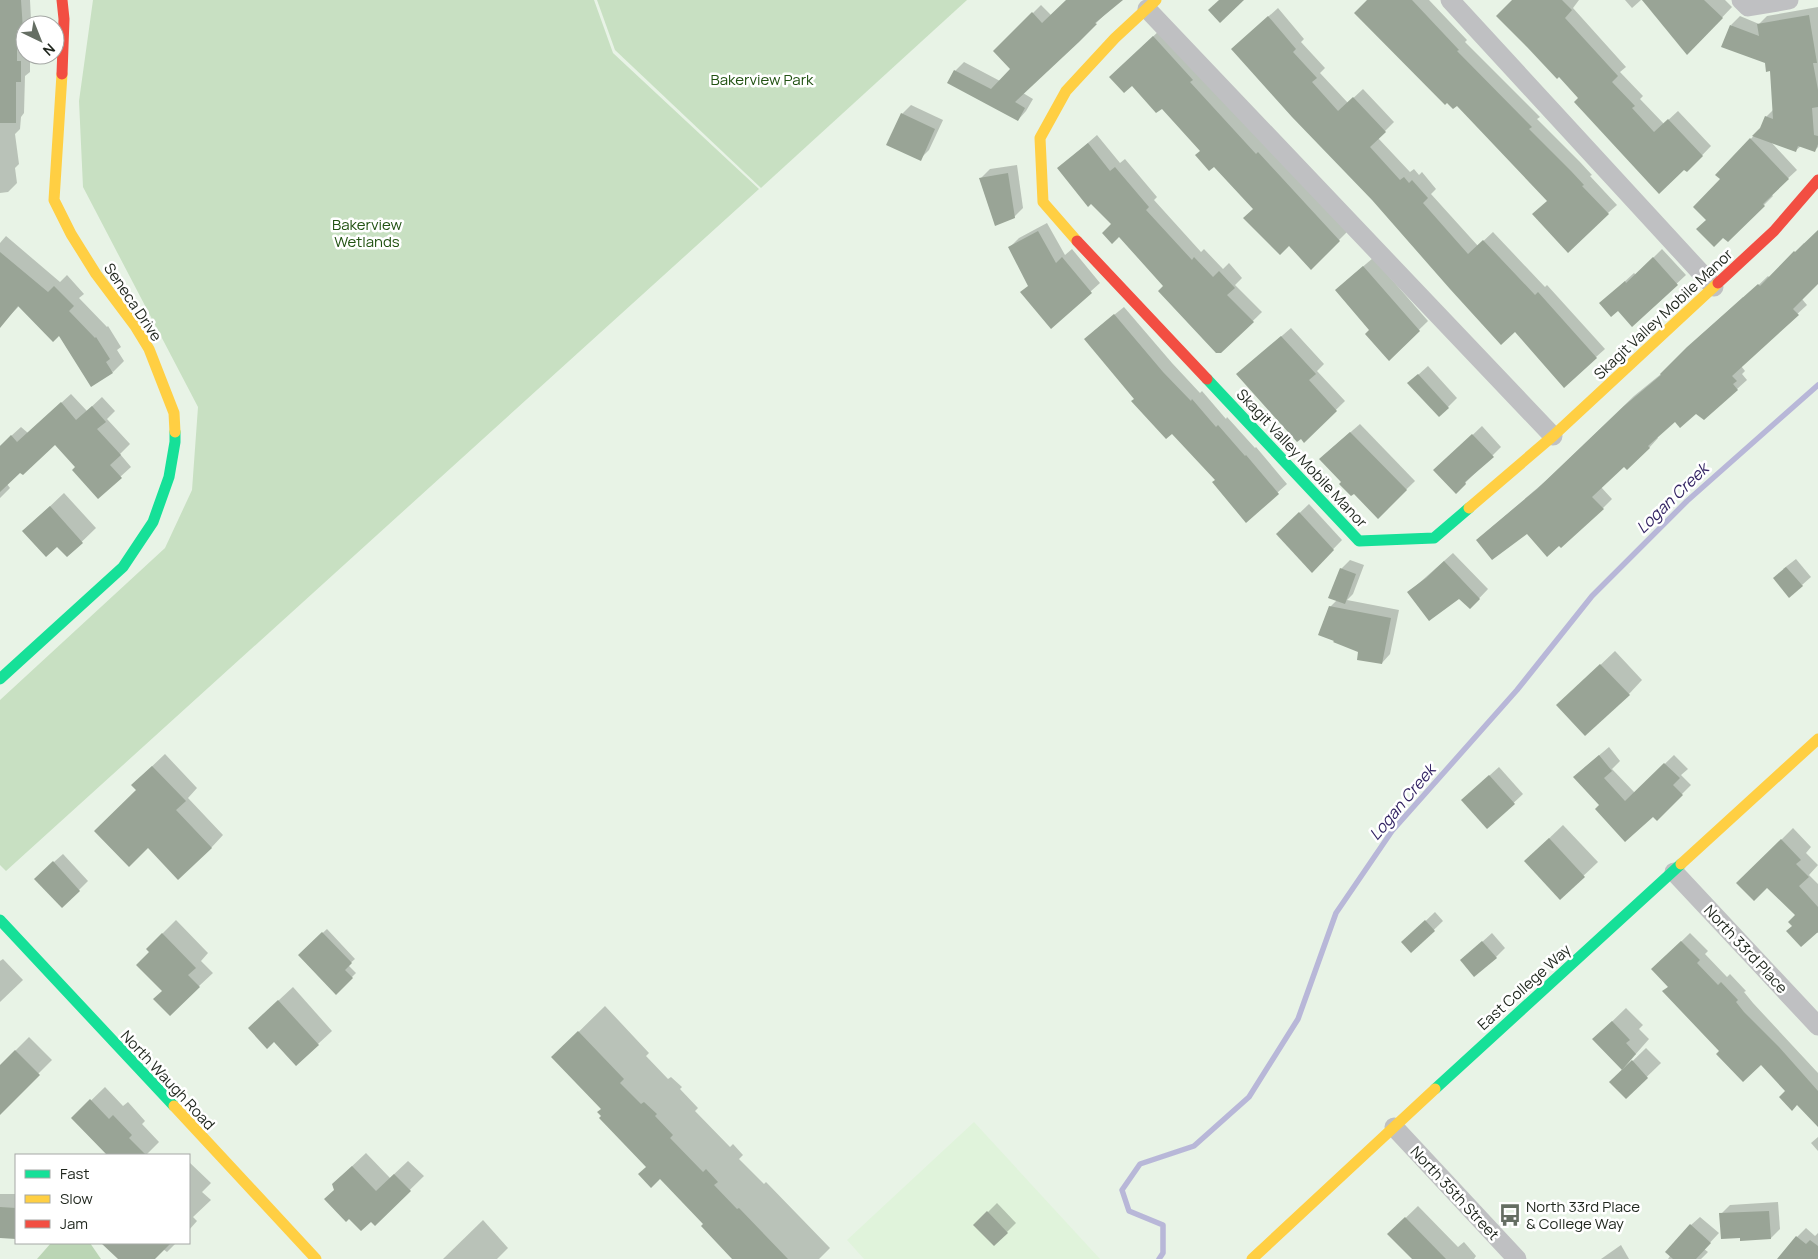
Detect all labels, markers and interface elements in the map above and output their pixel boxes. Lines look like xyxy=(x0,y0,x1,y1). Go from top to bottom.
north arrow xyxy=(15,15,65,65)
text: N xyxy=(39,39,59,60)
park label: Bakerview Park xyxy=(711,69,814,90)
park label: Bakerview Wetlands xyxy=(332,214,403,252)
street label: Skagit Valley Mobile Manor xyxy=(1589,244,1737,384)
street label: Seneca Drive xyxy=(99,259,167,345)
street label: Skagit Valley Mobile Manor xyxy=(1232,384,1372,532)
water label: Logan Creek xyxy=(1631,457,1714,538)
water label: Logan Creek xyxy=(1364,758,1441,844)
street label: North 33rd Place xyxy=(1699,900,1793,998)
street label: East College Way xyxy=(1473,939,1575,1035)
street label: North Waugh Road xyxy=(116,1026,220,1134)
street label: North 35th Street xyxy=(1406,1141,1504,1245)
legend xyxy=(15,1154,190,1244)
text: Fast xyxy=(60,1163,89,1184)
text: Slow xyxy=(60,1188,93,1209)
place label: North 33rd Place & College Way xyxy=(1526,1196,1640,1234)
bus stop icon: North 33rd Place & College Way xyxy=(1497,1202,1523,1228)
text: Jam xyxy=(60,1213,88,1234)

